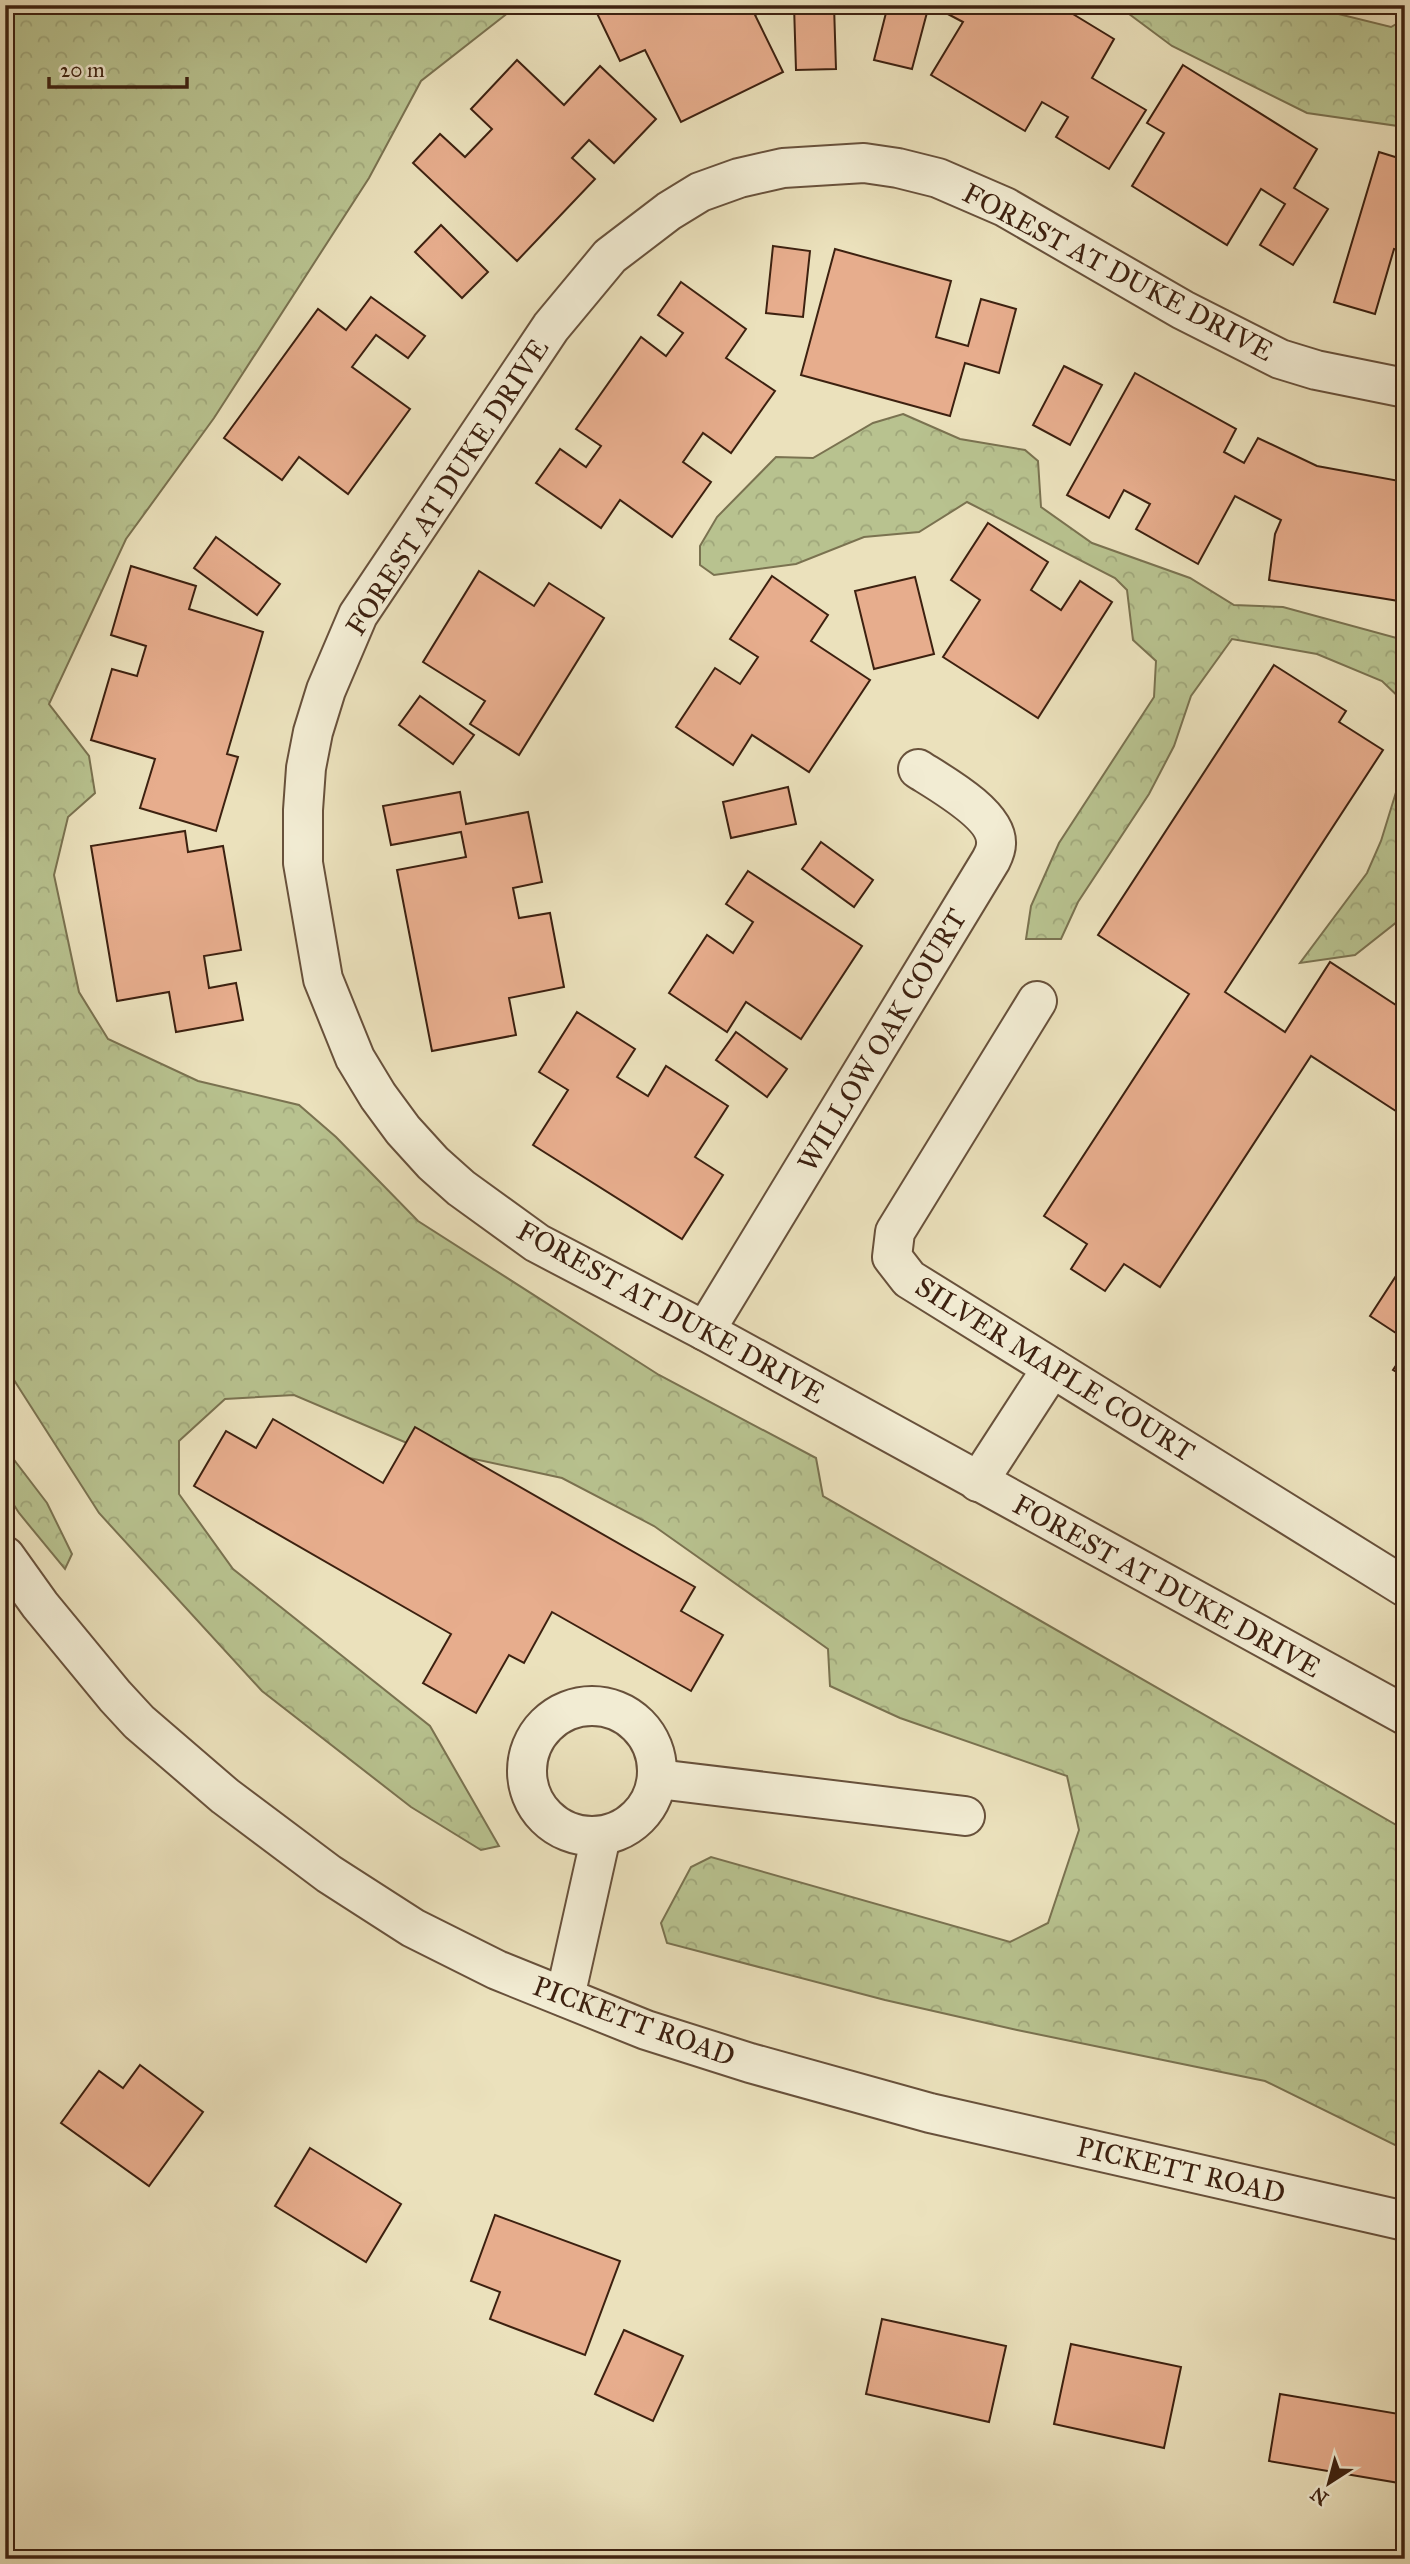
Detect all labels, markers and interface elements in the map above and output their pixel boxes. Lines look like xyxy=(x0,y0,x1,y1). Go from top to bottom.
scale bar xyxy=(49,46,187,90)
text: 20 m xyxy=(60,57,105,83)
street label: FOREST AT DUKE DRIVE xyxy=(957,175,1279,369)
street label: FOREST AT DUKE DRIVE xyxy=(338,332,556,642)
street label: WILLOW OAK COURT xyxy=(790,902,974,1178)
street label: FOREST AT DUKE DRIVE xyxy=(511,1213,831,1411)
street label: SILVER MAPLE COURT xyxy=(909,1269,1201,1469)
street label: FOREST AT DUKE DRIVE xyxy=(1007,1487,1327,1685)
street label: PICKETT ROAD xyxy=(528,1968,740,2074)
street label: PICKETT ROAD xyxy=(1074,2129,1288,2211)
north arrow xyxy=(1294,2448,1364,2518)
text: N xyxy=(1306,2482,1333,2510)

